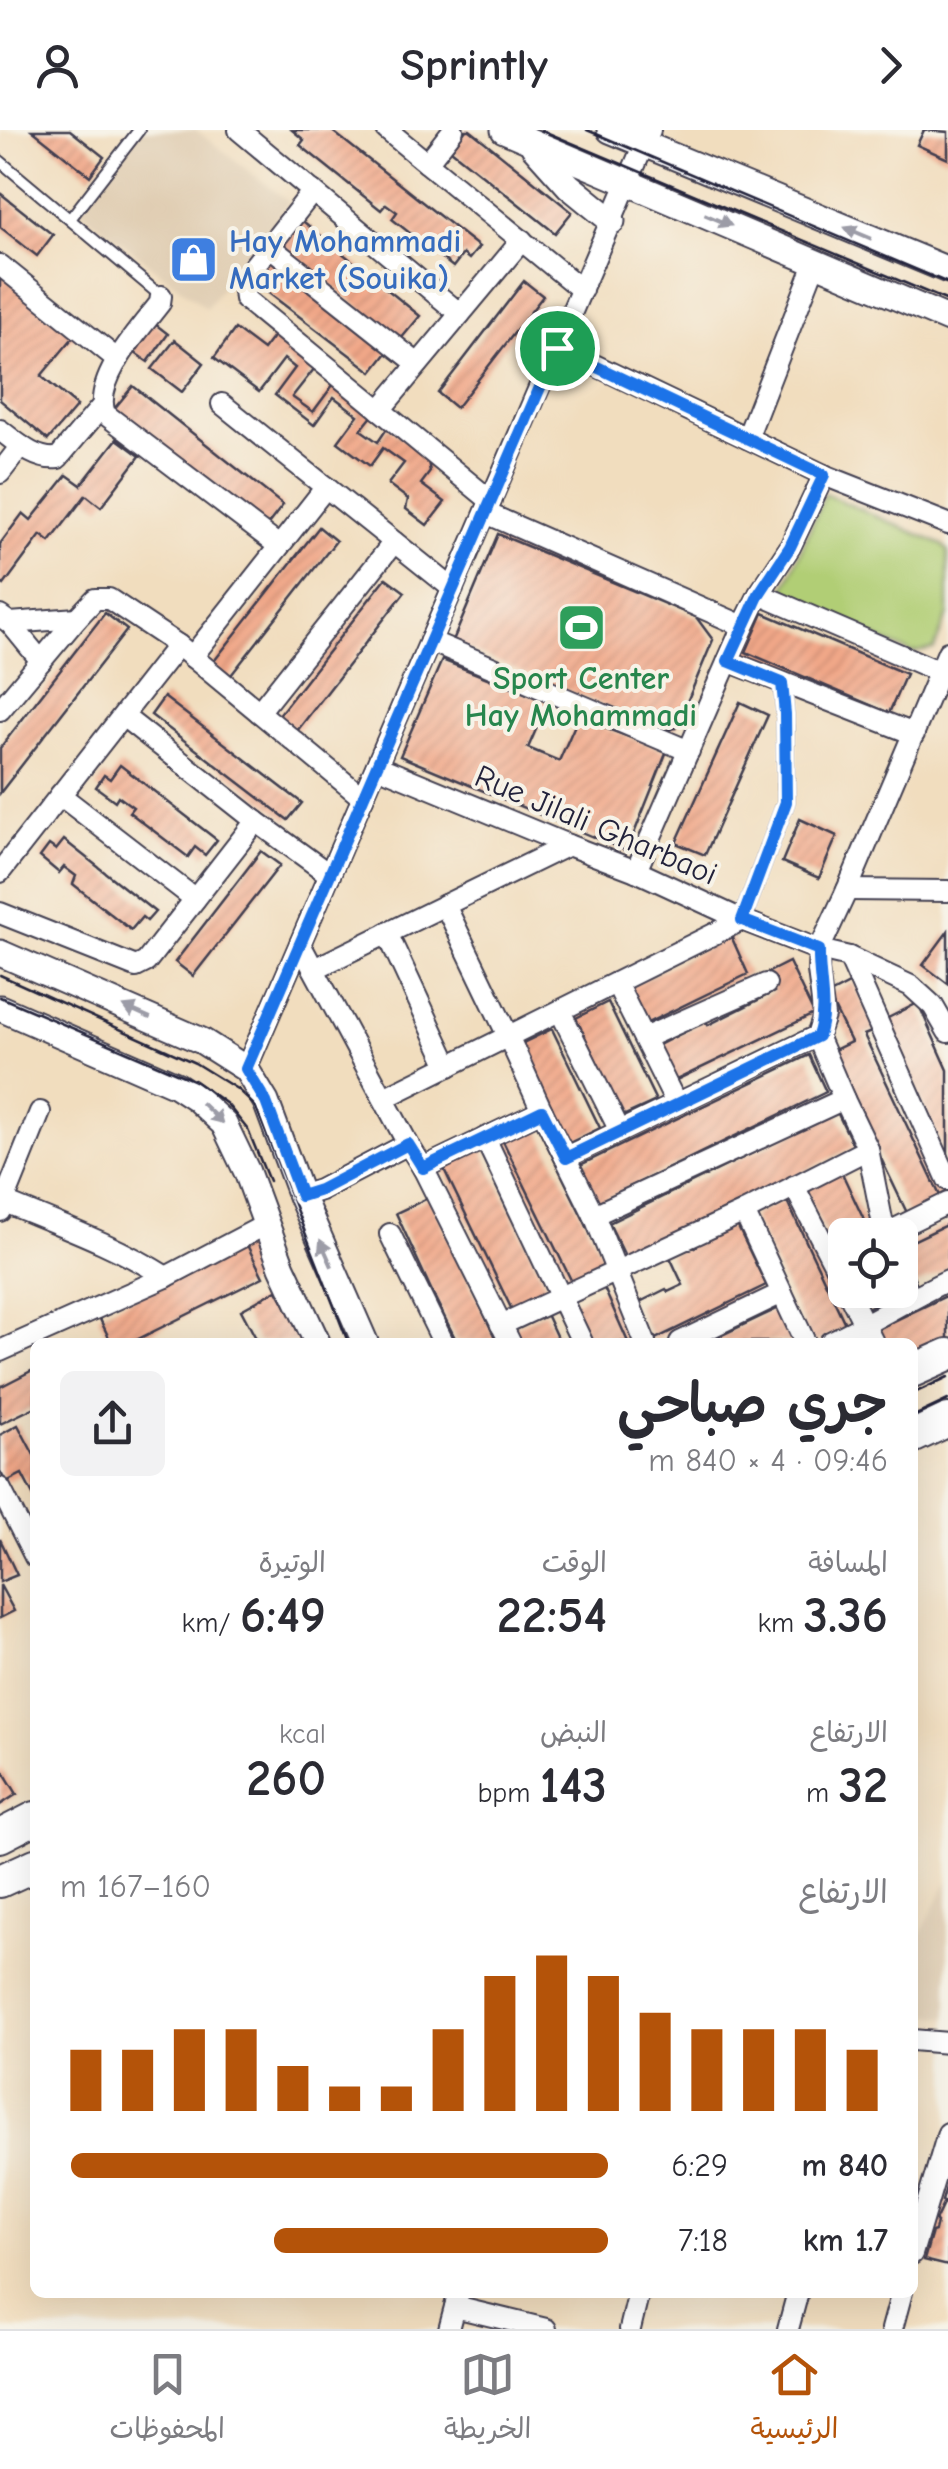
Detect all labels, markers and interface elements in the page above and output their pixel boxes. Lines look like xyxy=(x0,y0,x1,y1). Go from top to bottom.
icon: person xyxy=(30,38,85,93)
icon: forward xyxy=(863,38,918,93)
text: Sprintly xyxy=(400,39,548,91)
one-way arrow xyxy=(703,213,733,229)
place label: Hay Mohammadi Market (Souika) xyxy=(229,223,461,297)
one-way arrow xyxy=(843,225,873,241)
shop icon: Hay Mohammadi Market (Souika) xyxy=(168,233,220,285)
pin xyxy=(515,306,600,391)
icon: arrive xyxy=(530,321,585,376)
sports icon: Sport Center Hay Mohammadi xyxy=(555,602,607,654)
place label: Sport Center Hay Mohammadi xyxy=(465,660,697,734)
street label: Rue Jilali Gharbaoi xyxy=(469,757,723,893)
one-way arrow xyxy=(122,1004,152,1020)
one-way arrow xyxy=(199,1101,223,1124)
map controls xyxy=(828,1218,918,1308)
button: locate xyxy=(828,1218,918,1308)
one-way arrow xyxy=(318,1238,334,1268)
button: share xyxy=(60,1371,165,1476)
text: جري صباحي xyxy=(617,1372,888,1436)
text: 09:46 · 4 × 840 m xyxy=(648,1442,888,1479)
text: الوتيرة xyxy=(258,1547,326,1579)
text: الوقت xyxy=(542,1547,607,1579)
text: المسافة xyxy=(808,1547,888,1579)
text: 6:49 xyxy=(240,1587,326,1645)
text: 22:54 xyxy=(497,1587,607,1645)
text: 3.36 xyxy=(804,1587,888,1645)
text: /km xyxy=(182,1607,240,1639)
text: km xyxy=(757,1607,804,1639)
text: النبض xyxy=(540,1717,607,1749)
text: الارتفاع xyxy=(809,1717,888,1749)
text: kcal xyxy=(279,1718,326,1750)
text: 260 xyxy=(246,1750,326,1808)
text: 143 xyxy=(540,1757,607,1815)
text: 32 xyxy=(838,1757,888,1815)
text: bpm xyxy=(477,1777,540,1809)
text: m xyxy=(806,1777,838,1809)
text: 160–167 m xyxy=(60,1868,211,1905)
text: الارتفاع xyxy=(798,1874,888,1911)
text: 6:29 xyxy=(671,2147,728,2184)
text: 840 m xyxy=(801,2147,888,2184)
text: 7:18 xyxy=(678,2222,728,2259)
text: 1.7 km xyxy=(803,2222,888,2259)
tab: المحفوظات xyxy=(110,2347,225,2453)
tab: الخريطة xyxy=(444,2347,531,2453)
tab: الرئيسية xyxy=(751,2347,838,2453)

